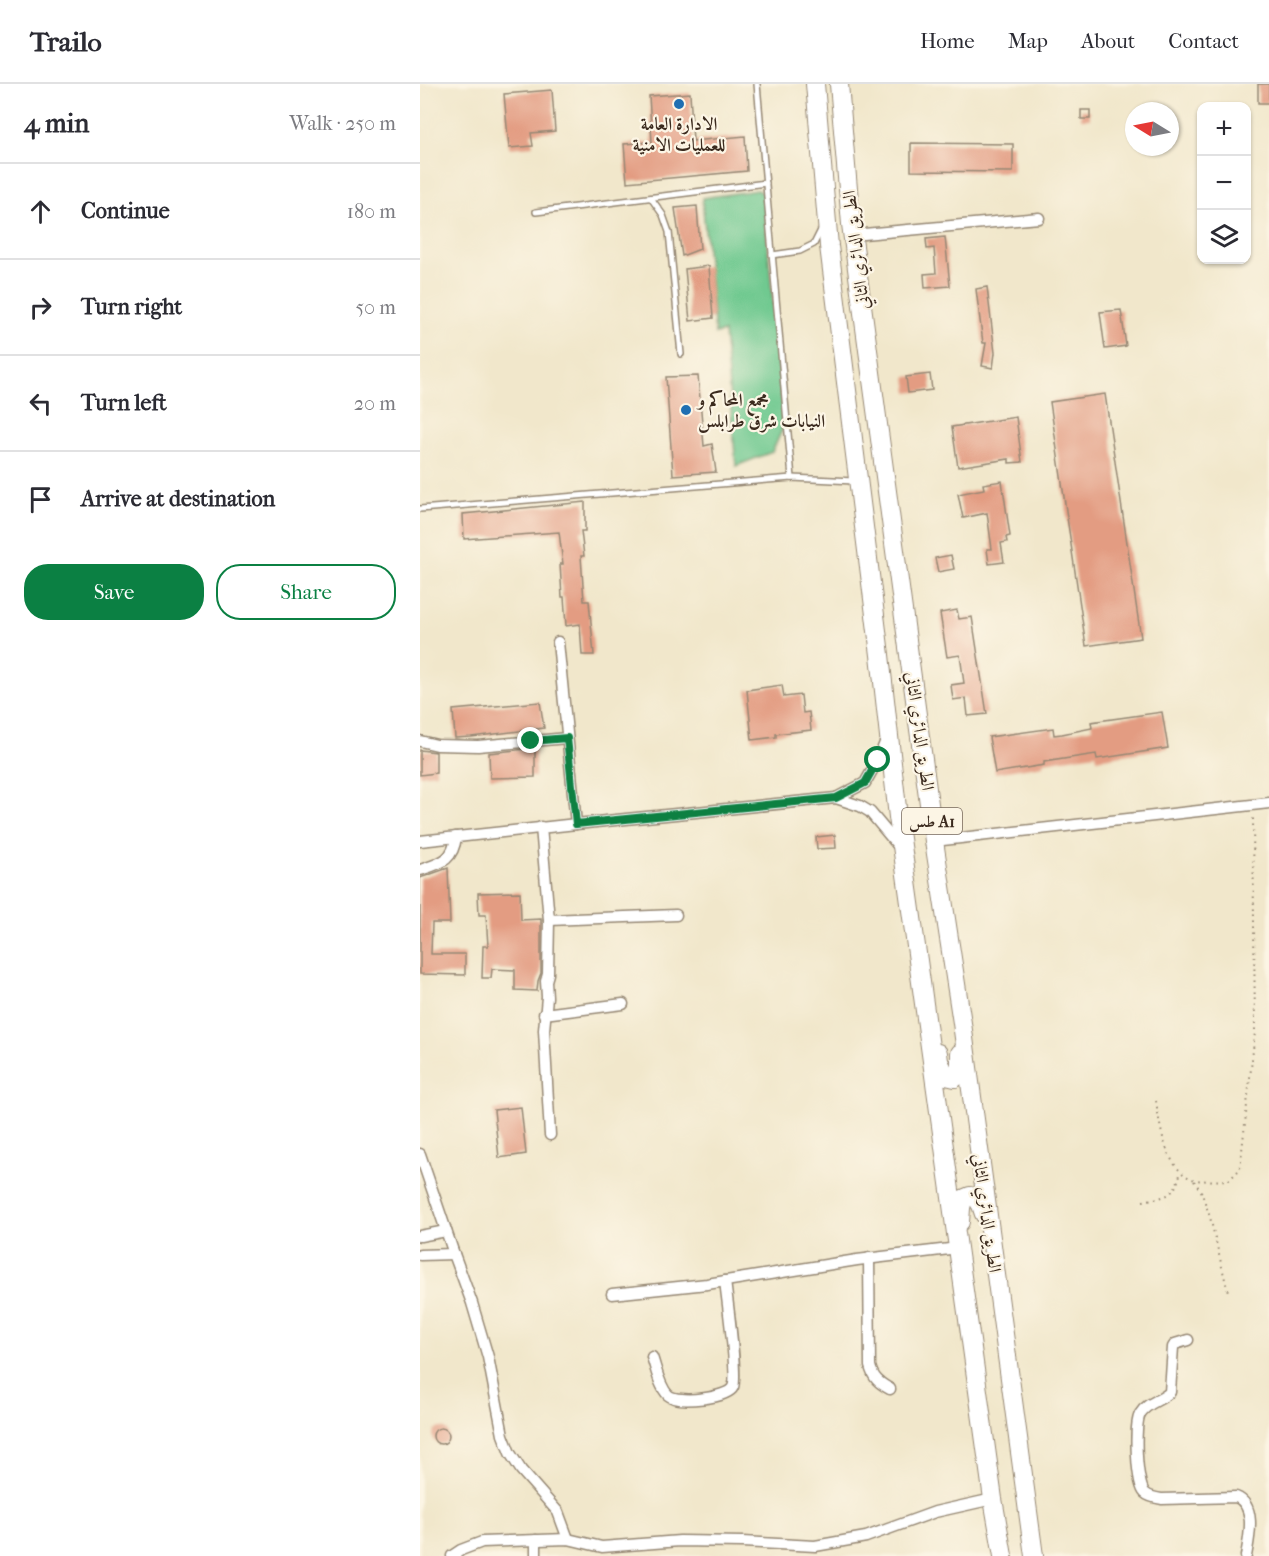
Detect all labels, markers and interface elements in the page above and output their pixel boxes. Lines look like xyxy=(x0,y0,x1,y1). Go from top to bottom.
text: Trailo xyxy=(30,25,102,58)
text: Home xyxy=(920,29,975,53)
text: Map xyxy=(1008,29,1048,53)
text: About xyxy=(1081,29,1135,53)
text: Contact xyxy=(1168,29,1239,53)
marker: الادارة العامة للعمليات الامنية xyxy=(672,97,686,111)
north arrow xyxy=(1125,102,1179,156)
map controls xyxy=(1197,102,1251,264)
button: + xyxy=(1197,102,1251,156)
text: 4 min xyxy=(24,108,89,139)
text: Walk · 250 m xyxy=(289,112,396,135)
place label: الادارة العامة للعمليات الامنية xyxy=(633,114,725,156)
button: − xyxy=(1197,156,1251,210)
street label: الطريق الدائري الثاني xyxy=(839,189,878,311)
icon: ahead xyxy=(24,195,57,228)
text: Continue xyxy=(81,198,170,224)
text: 180 m xyxy=(347,200,396,223)
button: layers xyxy=(1197,210,1251,264)
icon: right xyxy=(24,291,57,324)
text: Turn right xyxy=(81,294,182,320)
text: 50 m xyxy=(355,296,396,319)
icon: left xyxy=(24,387,57,420)
place label: مجمع المحاكم و النيابات شرق طرابلس xyxy=(696,389,825,433)
text: Turn left xyxy=(81,390,167,416)
text: 20 m xyxy=(354,392,396,415)
marker: مجمع المحاكم و النيابات شرق طرابلس xyxy=(679,403,693,417)
icon: arrive xyxy=(24,483,57,516)
text: Arrive at destination xyxy=(81,486,275,512)
button: Save xyxy=(24,564,204,620)
button: Share xyxy=(216,564,396,620)
street label: الطريق الدائري الثاني xyxy=(897,670,938,792)
route end xyxy=(517,727,543,753)
route start xyxy=(864,746,890,772)
road number: طس A1 xyxy=(902,808,962,834)
street label: الطريق الدائري الثاني xyxy=(964,1152,1005,1274)

